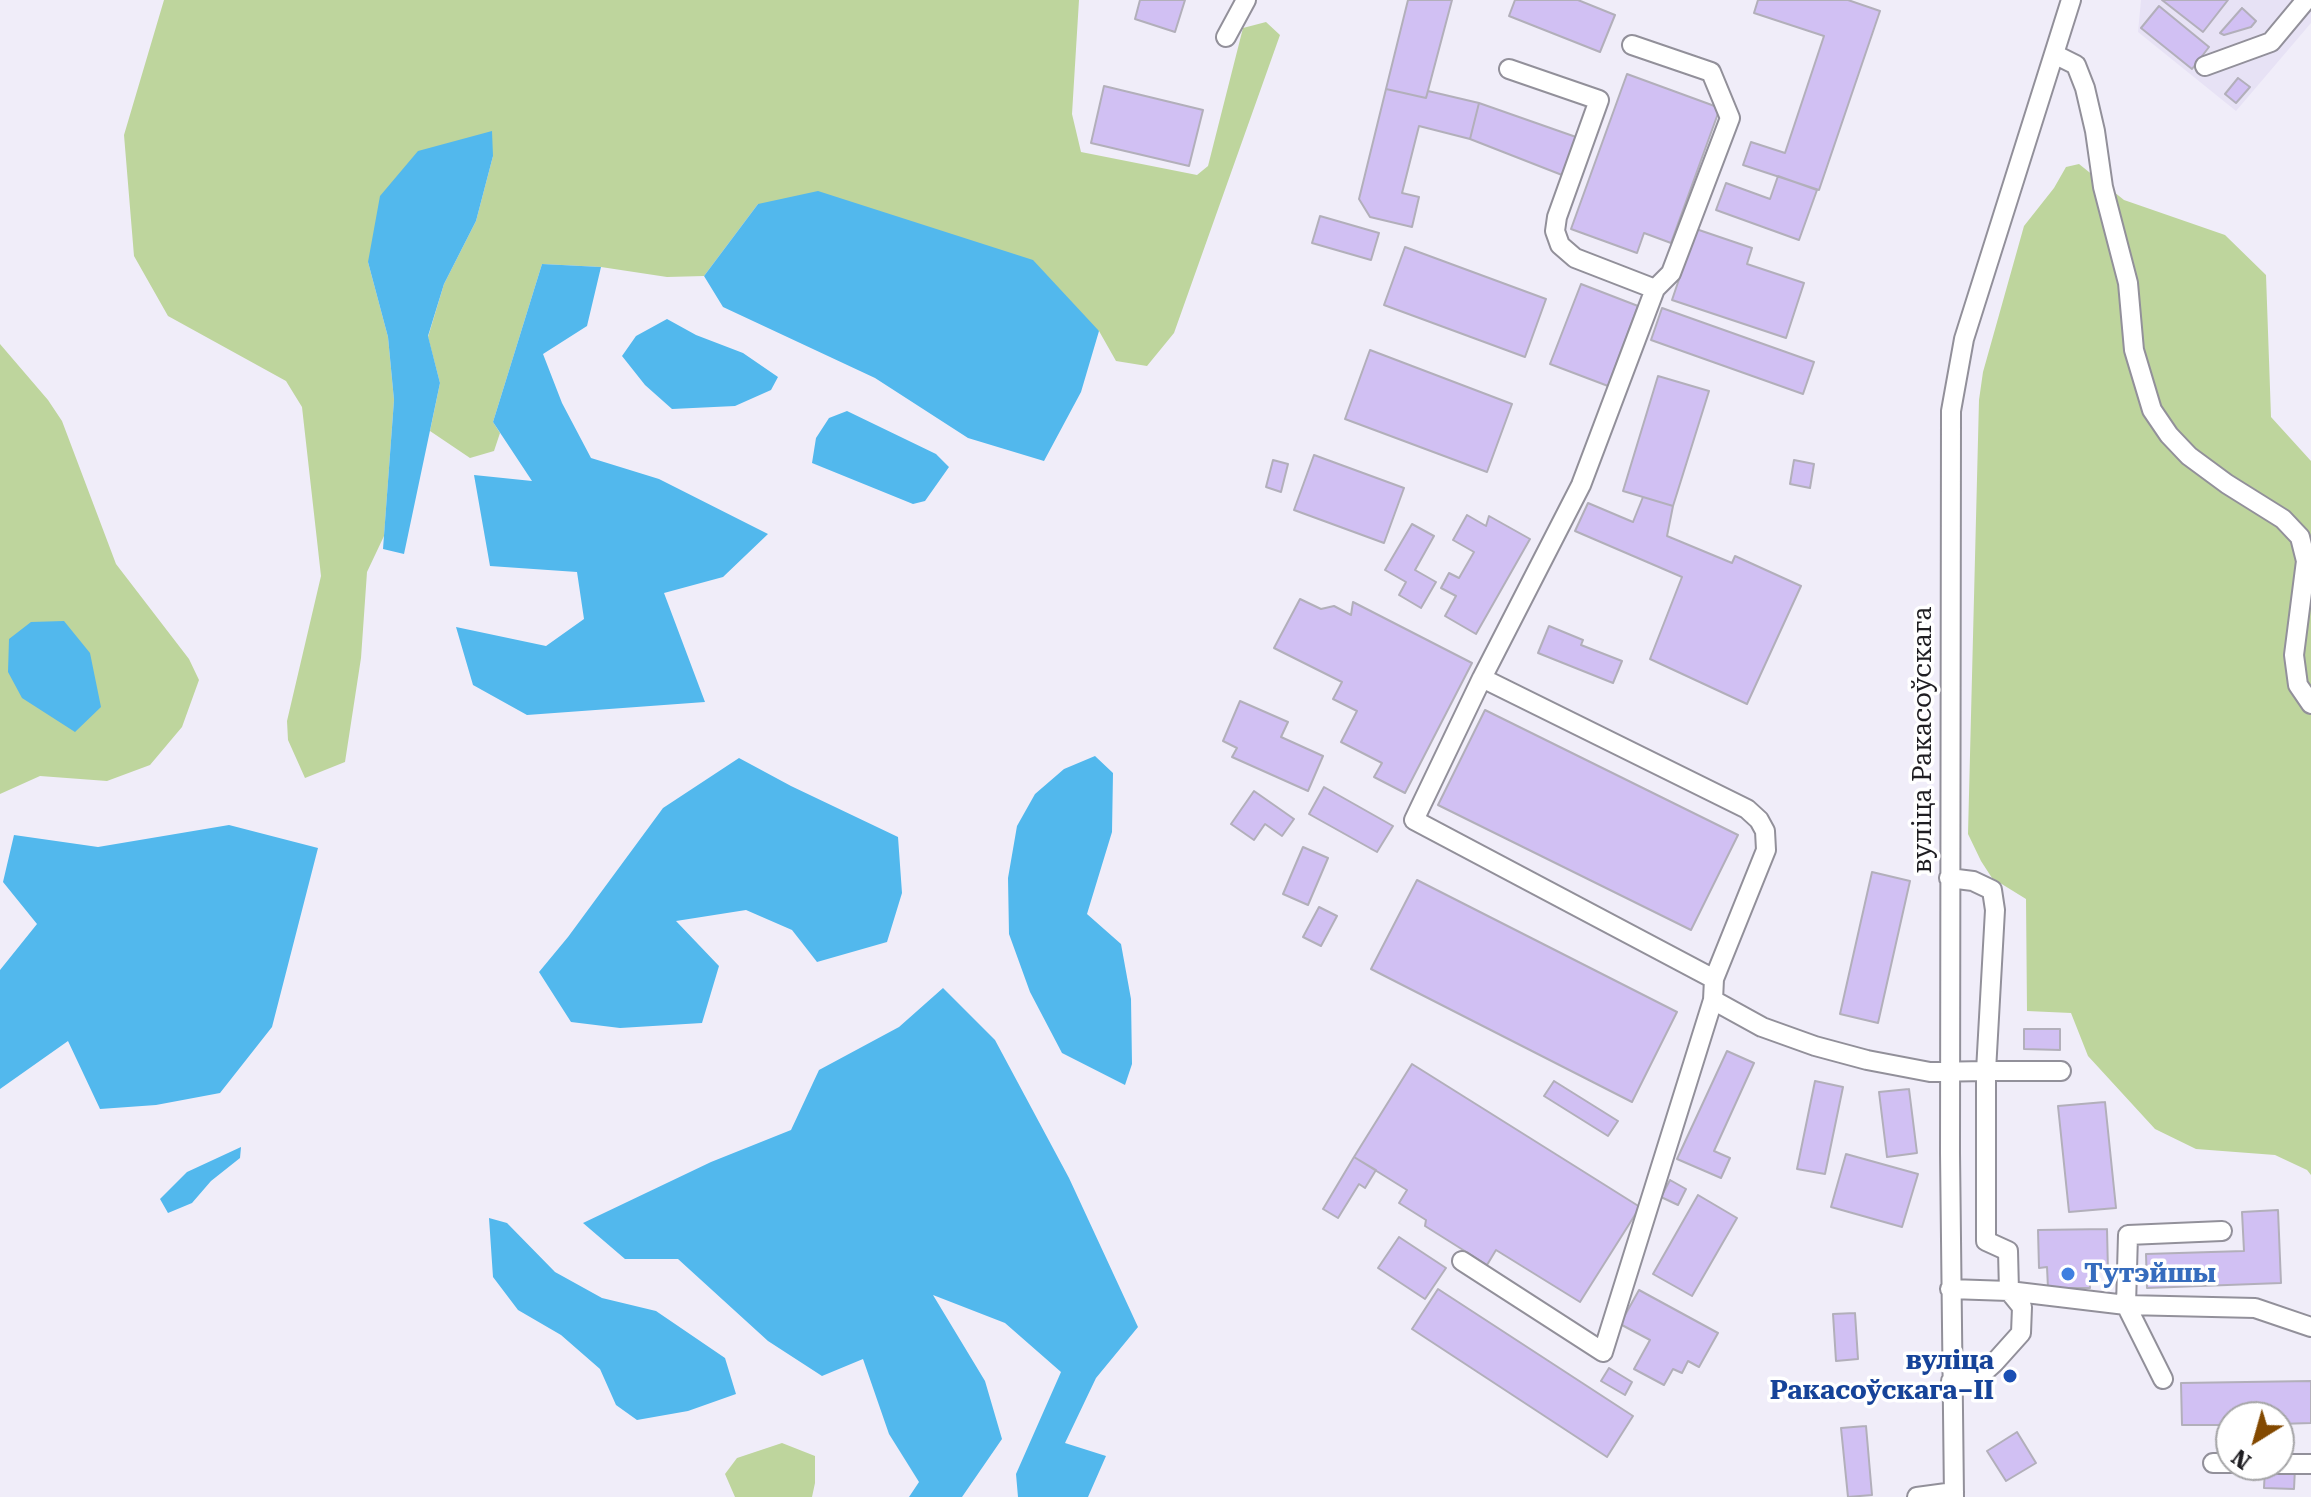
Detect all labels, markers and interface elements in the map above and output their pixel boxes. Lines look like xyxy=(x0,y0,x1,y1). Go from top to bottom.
street label: вуліца Ракасоўскага xyxy=(1907,607,1939,873)
place label: Тутэйшы xyxy=(2084,1258,2216,1290)
marker: Тутэйшы xyxy=(2059,1265,2077,1283)
place label: вуліца Ракасоўскага–II xyxy=(1770,1345,1994,1406)
marker: вуліца Ракасоўскага–II xyxy=(2001,1367,2019,1385)
north arrow xyxy=(2215,1401,2295,1481)
text: N xyxy=(2227,1444,2256,1474)

